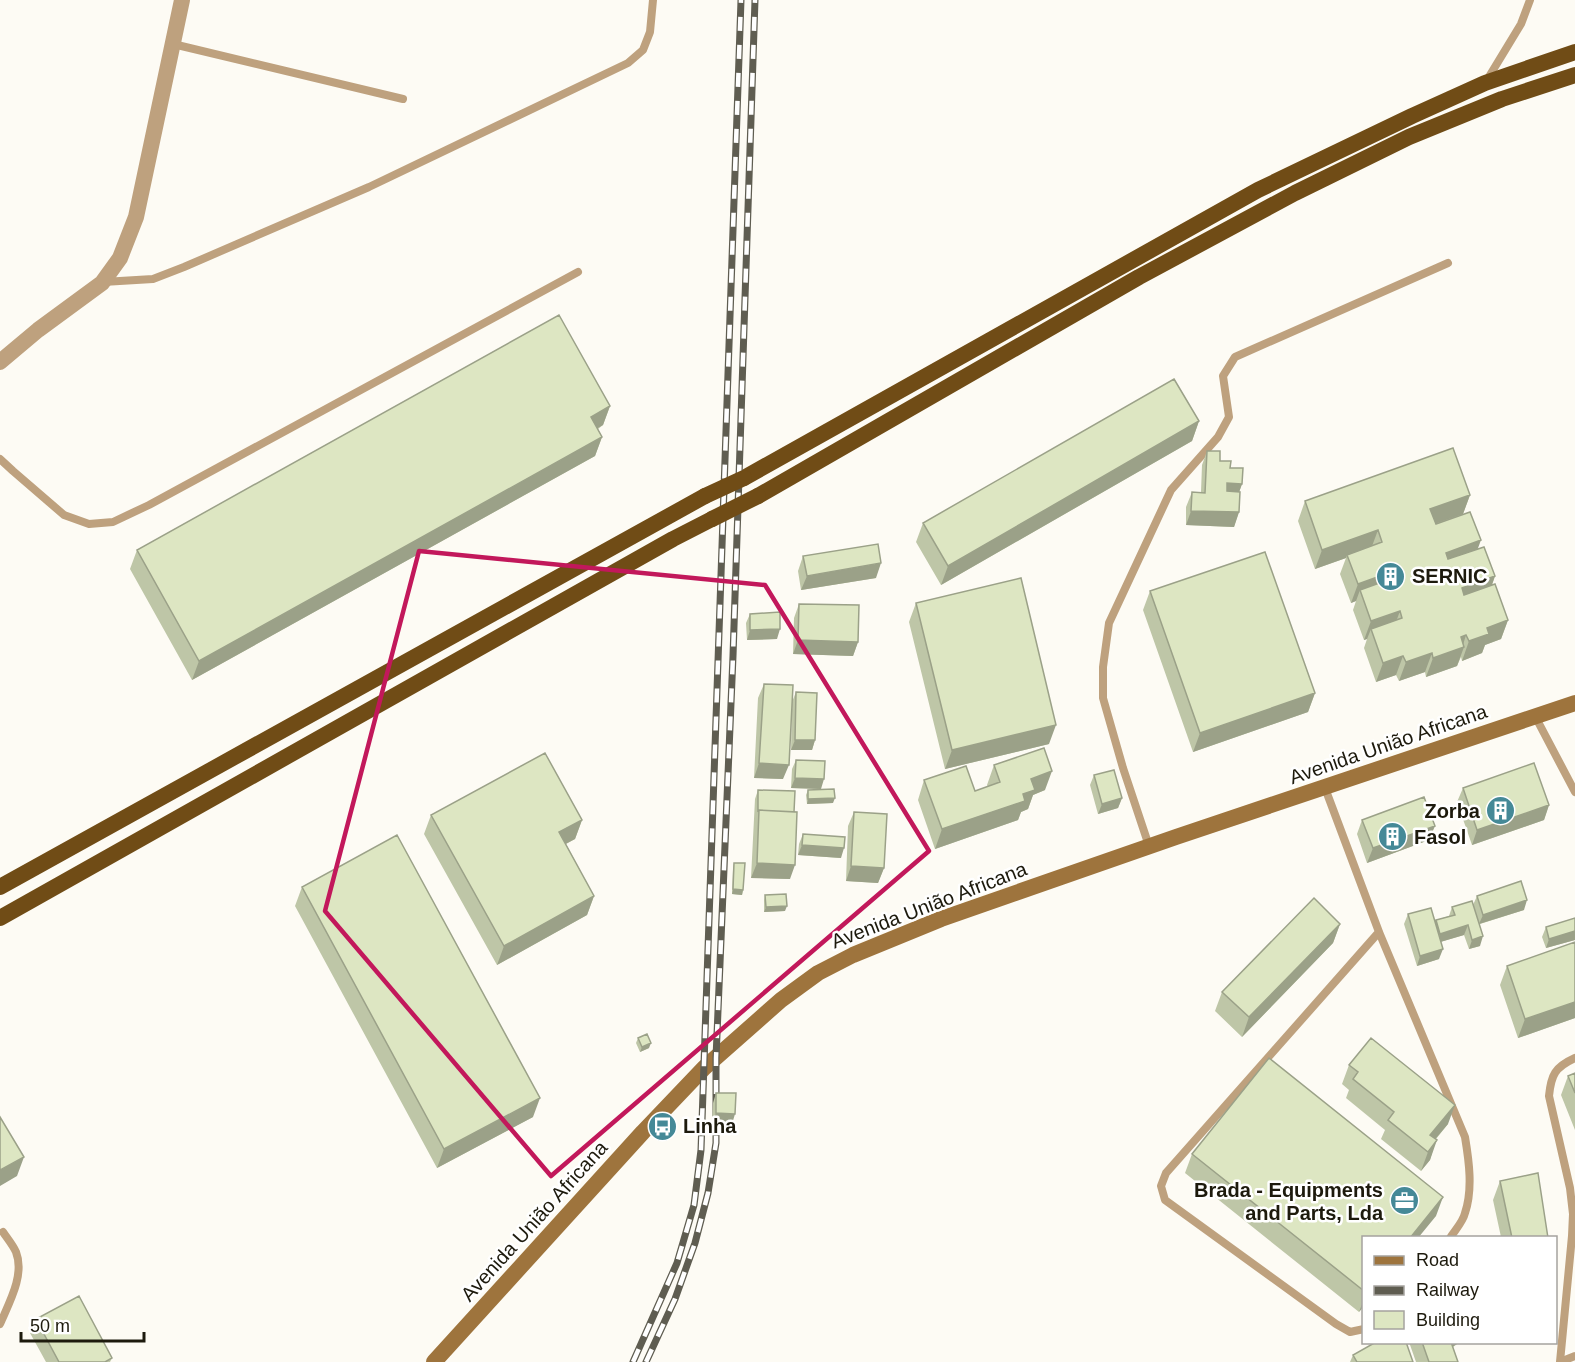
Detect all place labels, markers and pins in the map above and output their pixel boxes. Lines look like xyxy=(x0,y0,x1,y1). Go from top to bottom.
building icon: SERNIC xyxy=(1375,560,1407,592)
place label: SERNIC xyxy=(1412,565,1488,587)
building icon: Zorba xyxy=(1485,795,1517,827)
place label: Zorba xyxy=(1424,800,1481,822)
building icon: Fasol xyxy=(1377,821,1409,853)
place label: Fasol xyxy=(1414,826,1466,848)
bus stop icon: Linha xyxy=(646,1110,678,1142)
place label: Linha xyxy=(683,1115,737,1137)
place label: Brada - Equipments and Parts, Lda xyxy=(1194,1179,1384,1224)
office icon: Brada - Equipments and Parts, Lda xyxy=(1388,1185,1420,1217)

